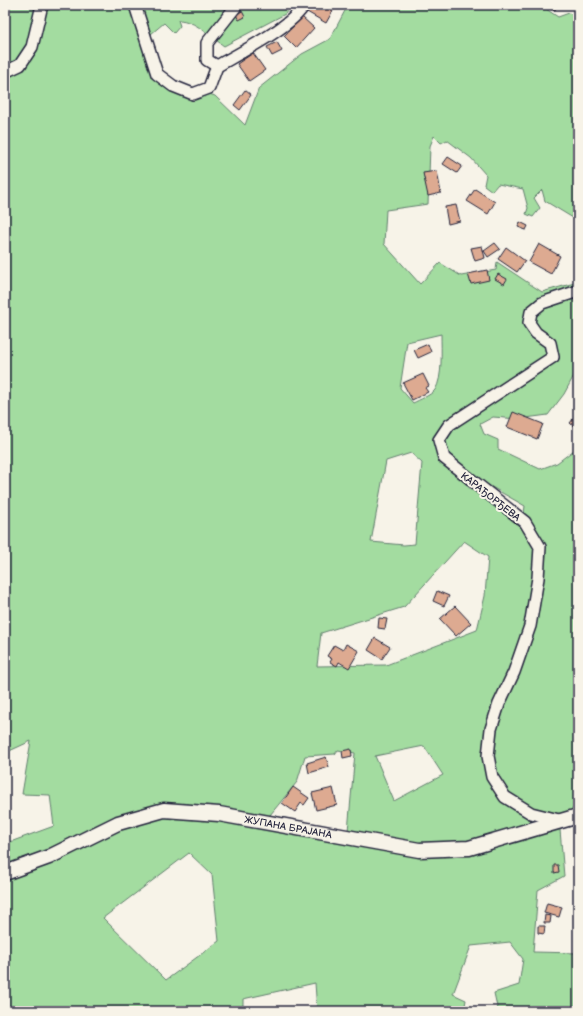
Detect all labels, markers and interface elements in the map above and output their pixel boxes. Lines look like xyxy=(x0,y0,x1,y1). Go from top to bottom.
street label: КАРАЂОРЂЕВА xyxy=(458,470,523,524)
street label: ЖУПАНА БРАЈАНА xyxy=(243,814,334,841)

